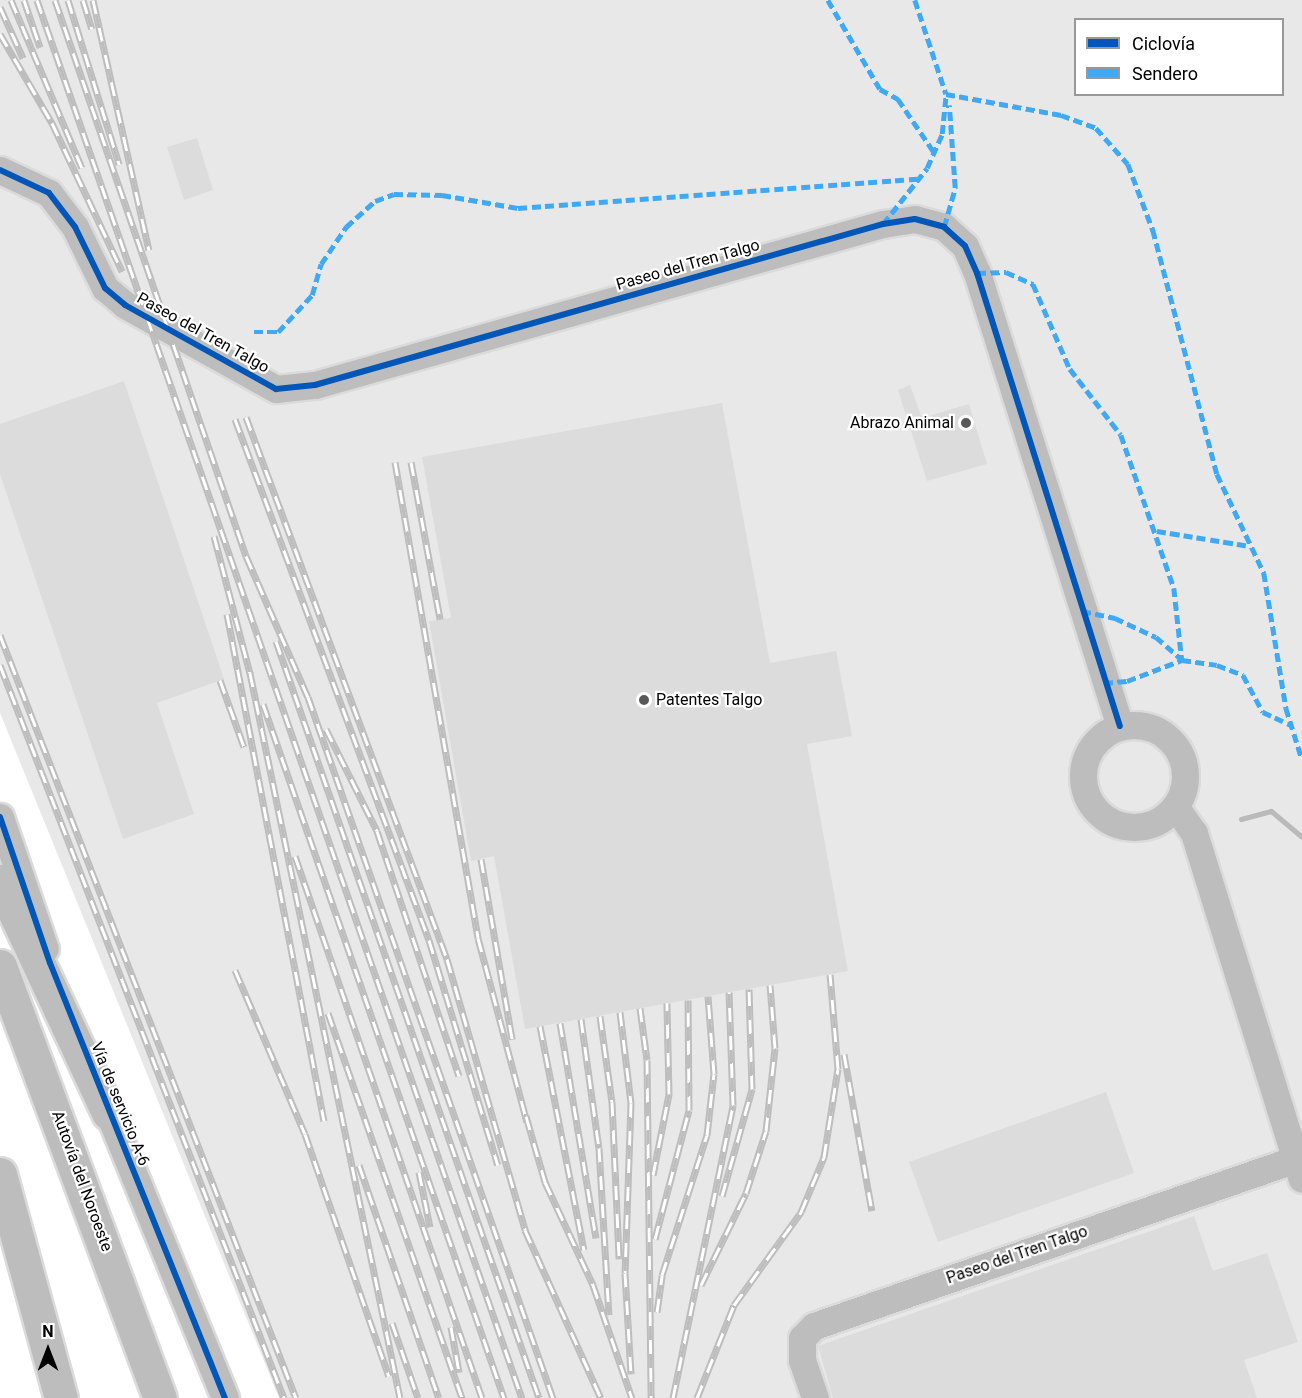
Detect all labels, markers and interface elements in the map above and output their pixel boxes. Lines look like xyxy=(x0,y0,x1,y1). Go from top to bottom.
legend xyxy=(1074,18,1284,96)
text: Ciclovía xyxy=(1132,33,1195,54)
text: Sendero xyxy=(1132,63,1198,84)
street label: Paseo del Tren Talgo xyxy=(614,235,762,295)
street label: Paseo del Tren Talgo xyxy=(133,289,273,377)
place label: Abrazo Animal xyxy=(850,413,954,433)
marker: Abrazo Animal xyxy=(959,416,973,430)
place label: Patentes Talgo xyxy=(656,690,763,710)
marker: Patentes Talgo xyxy=(637,693,651,707)
street label: Vía de servicio A-6 xyxy=(86,1039,154,1169)
street label: Autovía del Noroeste xyxy=(48,1108,116,1254)
street label: Paseo del Tren Talgo xyxy=(944,1222,1090,1288)
north arrow xyxy=(18,1320,78,1380)
text: N xyxy=(42,1322,54,1341)

